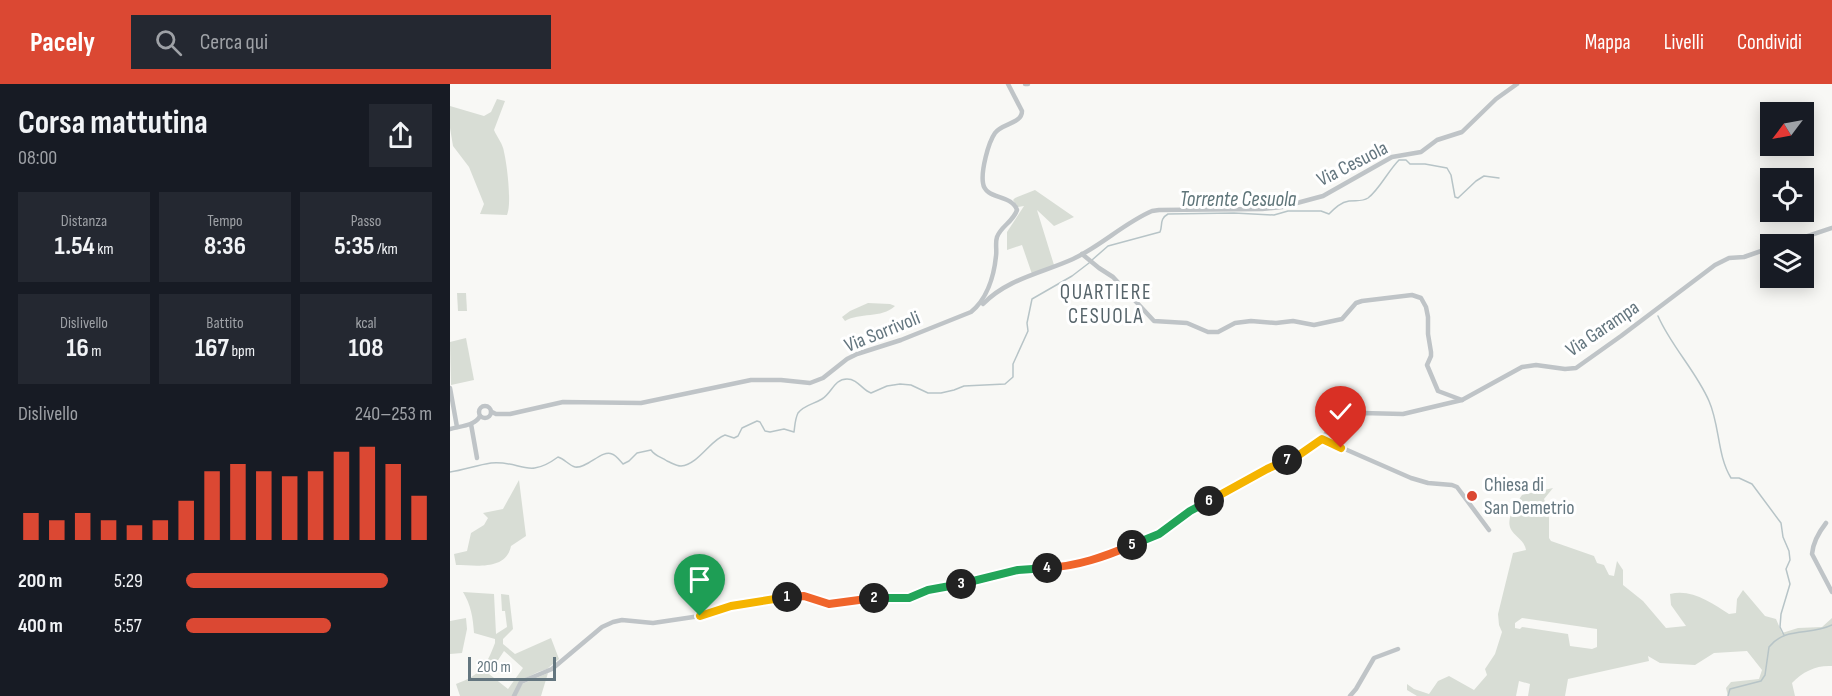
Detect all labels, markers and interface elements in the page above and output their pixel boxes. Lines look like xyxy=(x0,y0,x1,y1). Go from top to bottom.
search box xyxy=(131,15,551,69)
text: Pacely xyxy=(30,26,95,59)
icon: search xyxy=(152,26,185,59)
text: Cerca qui xyxy=(200,29,268,56)
text: Mappa xyxy=(1585,30,1631,55)
text: Livelli xyxy=(1664,30,1704,55)
text: Condividi xyxy=(1737,30,1802,55)
north arrow xyxy=(1760,102,1814,156)
map controls xyxy=(1760,102,1814,288)
text: Corsa mattutina xyxy=(18,103,208,143)
button: share xyxy=(369,104,432,167)
street label: Via Cesuola xyxy=(1313,136,1392,192)
text: 08:00 xyxy=(18,146,57,170)
button: locate xyxy=(1760,168,1814,222)
water label: Torrente Cesuola xyxy=(1180,187,1297,212)
text: Distanza xyxy=(61,212,107,231)
text: Tempo xyxy=(207,212,243,231)
text: Passo xyxy=(351,212,381,231)
text: 1.54 xyxy=(54,231,95,262)
text: 8:36 xyxy=(204,231,246,262)
text: 5:35 xyxy=(334,231,374,262)
button: layers xyxy=(1760,234,1814,288)
text: km xyxy=(95,240,114,259)
text: /km xyxy=(374,240,398,259)
district label: QUARTIERE CESUOLA xyxy=(1060,280,1152,329)
street label: Via Garampa xyxy=(1561,296,1644,362)
street label: Via Sorrivoli xyxy=(841,306,924,358)
text: Dislivello xyxy=(60,314,108,333)
text: Battito xyxy=(206,314,244,333)
text: kcal xyxy=(355,314,377,333)
text: 16 xyxy=(66,333,89,364)
text: 167 xyxy=(195,333,229,364)
text: 108 xyxy=(349,333,383,364)
text: m xyxy=(89,342,102,361)
text: bpm xyxy=(229,342,255,361)
pin xyxy=(1315,386,1366,448)
icon: check xyxy=(1324,395,1357,428)
text: Dislivello xyxy=(18,402,78,426)
text: 240–253 m xyxy=(355,402,432,426)
pin: 7 xyxy=(1272,445,1302,475)
text: 7 xyxy=(1284,450,1290,469)
place label: Chiesa di San Demetrio xyxy=(1484,473,1575,520)
pin: 6 xyxy=(1194,486,1224,516)
marker: Chiesa di San Demetrio xyxy=(1465,489,1479,503)
text: 6 xyxy=(1205,491,1213,510)
pin: 5 xyxy=(1117,530,1147,560)
text: 5 xyxy=(1128,535,1136,554)
pin: 4 xyxy=(1032,553,1062,583)
pin xyxy=(674,554,725,616)
text: 4 xyxy=(1043,558,1051,577)
icon: arrive xyxy=(683,563,716,596)
text: 200 m xyxy=(18,569,62,593)
text: 5:29 xyxy=(114,569,143,593)
pin: 3 xyxy=(946,569,976,599)
text: 3 xyxy=(957,574,965,593)
pin: 1 xyxy=(772,582,802,612)
pin: 2 xyxy=(859,583,889,613)
text: 1 xyxy=(784,587,790,606)
text: 2 xyxy=(870,588,878,607)
text: 400 m xyxy=(18,614,63,638)
text: 5:57 xyxy=(114,614,142,638)
scale bar xyxy=(468,654,556,682)
text: 200 m xyxy=(477,658,511,677)

